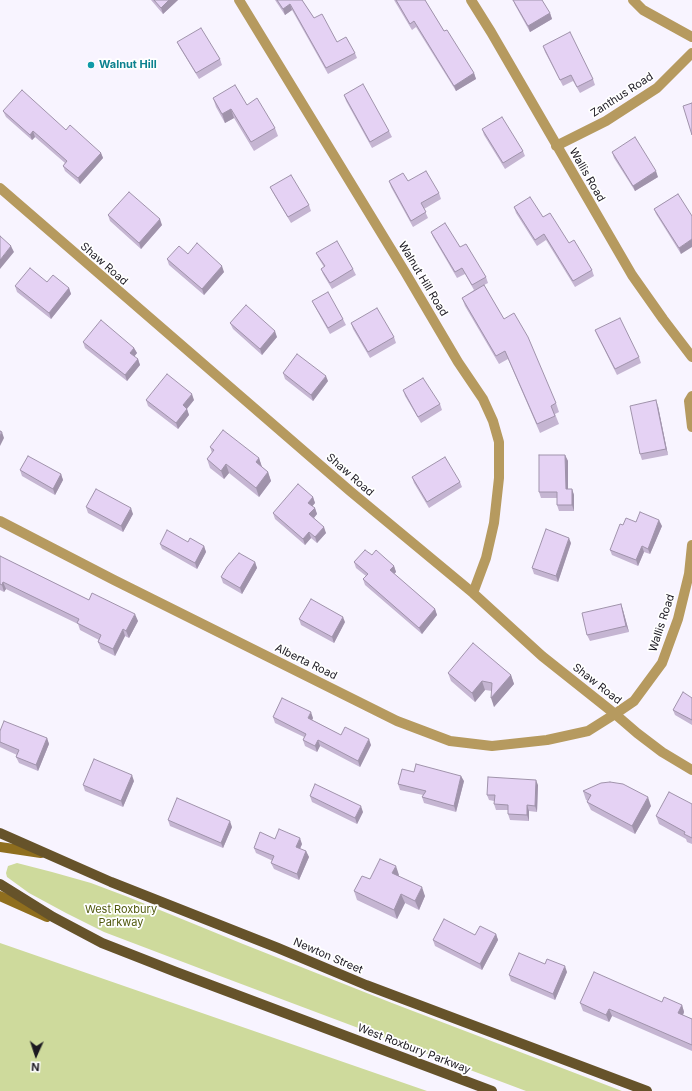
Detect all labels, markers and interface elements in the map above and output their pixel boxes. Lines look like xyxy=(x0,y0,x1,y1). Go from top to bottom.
place label: Walnut Hill xyxy=(99,58,157,72)
marker: Walnut Hill xyxy=(86,60,96,70)
street label: Zanthus Road xyxy=(588,70,656,120)
street label: Wallis Road xyxy=(566,146,608,204)
street label: Walnut Hill Road xyxy=(396,239,450,319)
street label: Shaw Road xyxy=(78,240,130,288)
street label: Shaw Road xyxy=(324,451,376,499)
street label: Wallis Road xyxy=(646,592,678,654)
street label: Alberta Road xyxy=(273,641,339,683)
street label: Shaw Road xyxy=(570,661,624,707)
park label: West Roxbury Parkway xyxy=(85,903,157,929)
street label: Newton Street xyxy=(291,935,365,977)
street label: West Roxbury Parkway xyxy=(356,1021,472,1077)
north arrow xyxy=(16,1035,56,1075)
text: N xyxy=(31,1060,40,1074)

